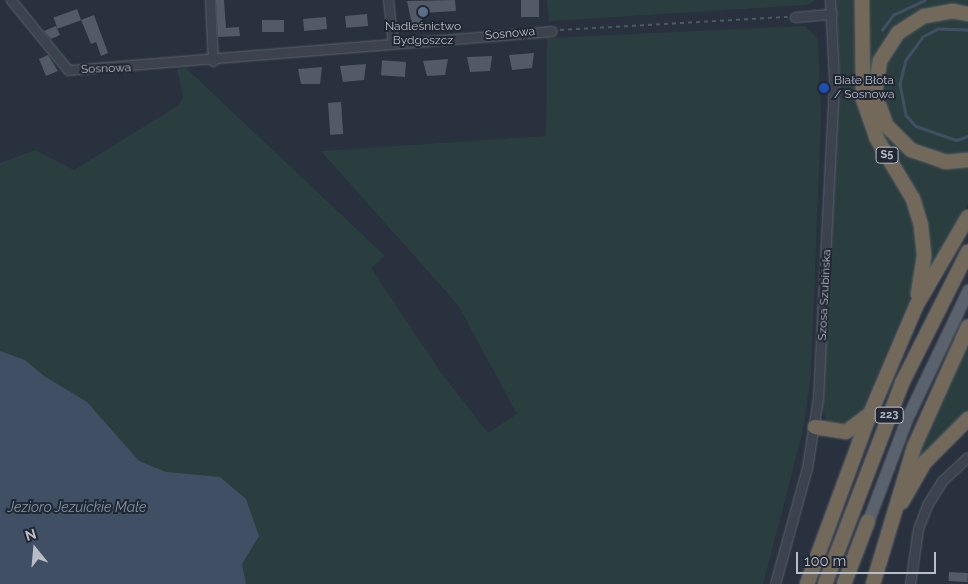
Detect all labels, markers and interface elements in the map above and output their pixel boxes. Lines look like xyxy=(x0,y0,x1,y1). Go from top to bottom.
marker: Nadleśnictwo Bydgoszcz xyxy=(417,6,429,18)
place label: Nadleśnictwo Bydgoszcz xyxy=(385,20,461,48)
street label: Sosnowa xyxy=(484,25,536,43)
street label: Sosnowa xyxy=(81,61,131,77)
place label: Białe Błota / Sosnowa xyxy=(834,74,895,102)
marker: Białe Błota / Sosnowa xyxy=(818,82,830,94)
road number: S5 xyxy=(874,146,900,164)
street label: Szosa Szubińska xyxy=(815,249,835,341)
road number: 223 xyxy=(874,406,904,424)
water label: Jezioro Jezuickie Małe xyxy=(7,499,147,515)
north arrow xyxy=(10,524,60,574)
text: N xyxy=(23,525,38,544)
scale bar xyxy=(798,542,938,574)
text: 100 m xyxy=(804,552,846,570)

